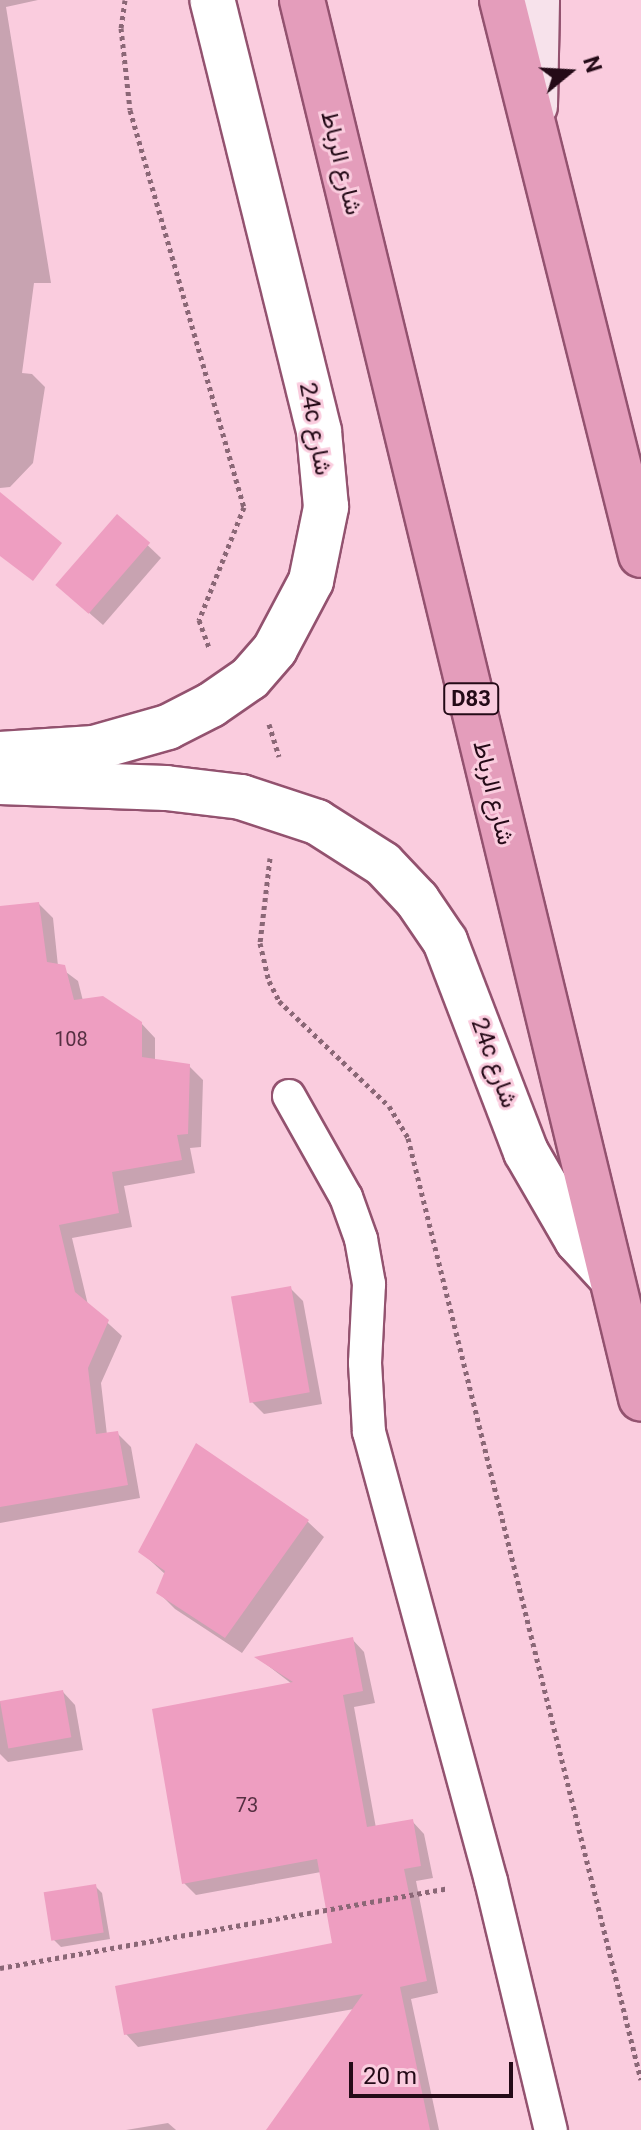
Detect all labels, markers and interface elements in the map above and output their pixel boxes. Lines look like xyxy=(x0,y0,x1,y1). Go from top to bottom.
north arrow xyxy=(529,32,609,112)
text: N xyxy=(578,53,607,76)
street label: شارع الرباط xyxy=(314,108,368,218)
street label: 24c شارع xyxy=(293,380,337,478)
road number: D83 xyxy=(443,681,499,717)
street label: شارع الرباط xyxy=(466,738,520,848)
street label: 24c شارع xyxy=(464,1014,524,1112)
house number: 108 xyxy=(54,1027,88,1051)
house number: 73 xyxy=(236,1793,258,1817)
scale bar xyxy=(353,2046,517,2096)
text: 20 m xyxy=(363,2062,417,2090)

